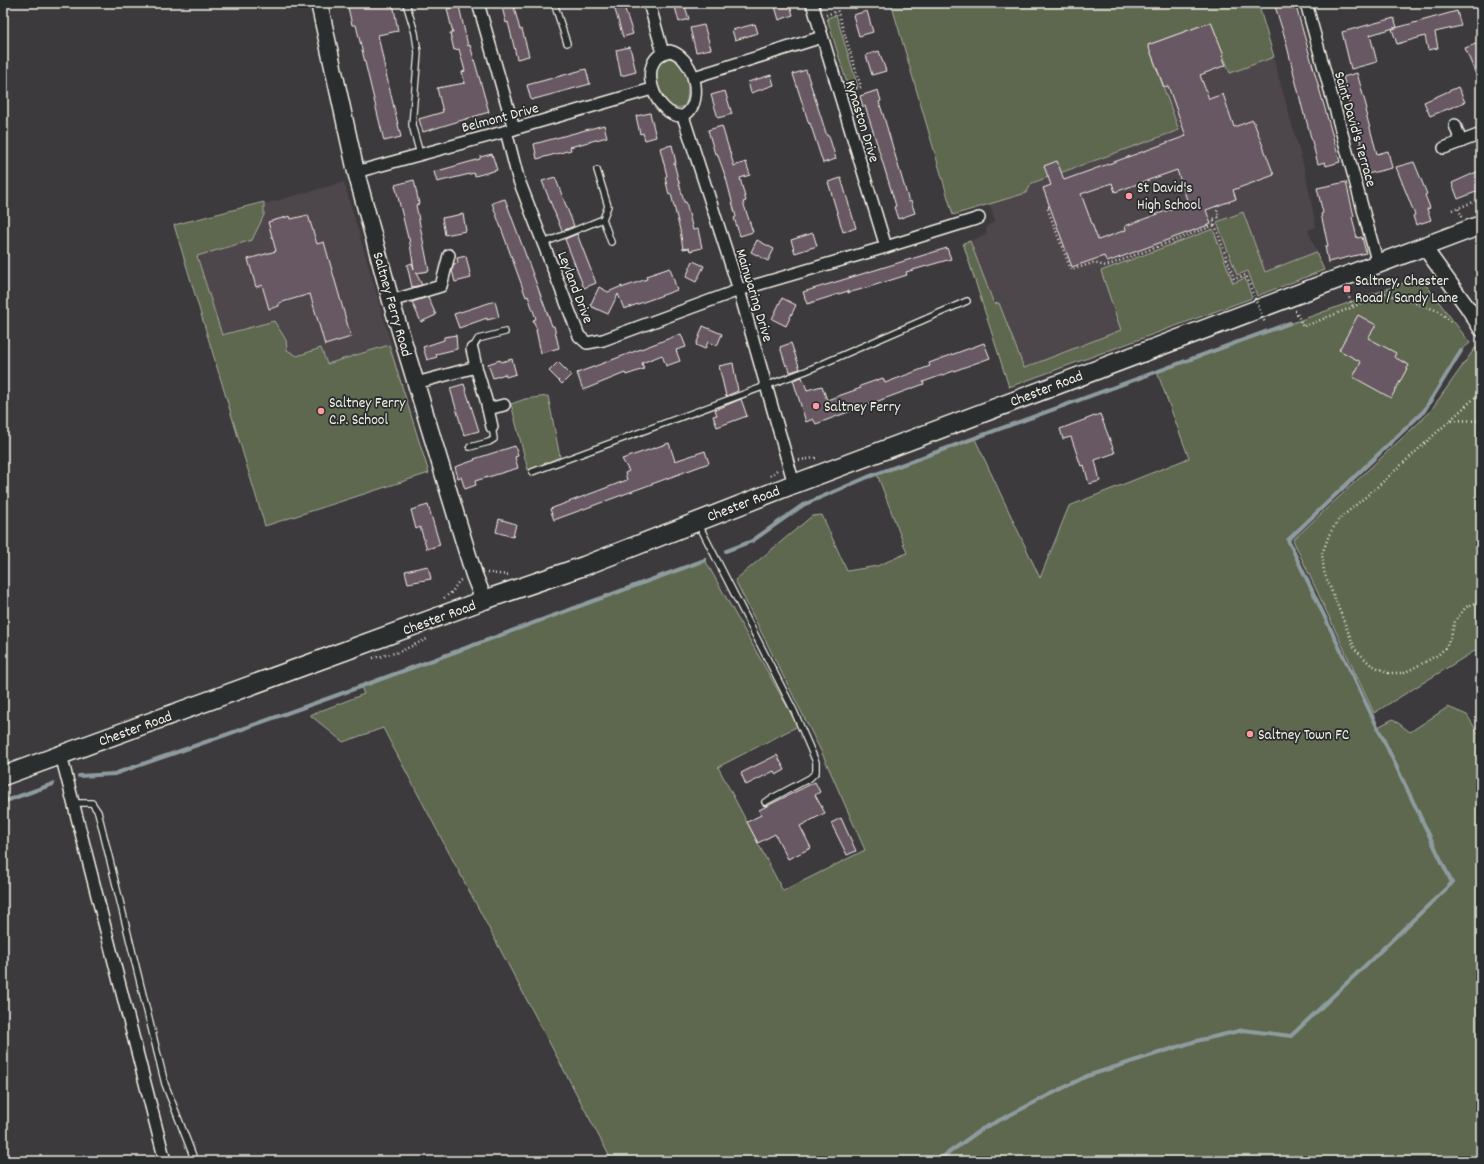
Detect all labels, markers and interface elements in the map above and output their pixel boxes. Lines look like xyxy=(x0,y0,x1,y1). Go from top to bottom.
street label: Saint David's Terrace xyxy=(1327,69,1381,190)
street label: Kynaston Drive xyxy=(838,78,884,166)
street label: Belmont Drive xyxy=(459,98,542,140)
place label: St David's High School xyxy=(1137,178,1201,217)
marker: St David's High School xyxy=(1124,191,1134,201)
street label: Mainwaring Drive xyxy=(728,246,778,345)
street label: Leyland Drive xyxy=(550,248,598,327)
street label: Saltney Ferry Road xyxy=(366,250,417,359)
place label: Saltney, Chester Road / Sandy Lane xyxy=(1355,271,1458,310)
marker: Saltney, Chester Road / Sandy Lane xyxy=(1342,284,1352,294)
street label: Chester Road xyxy=(1007,366,1086,414)
place label: Saltney Ferry C.P. School xyxy=(329,393,406,432)
place label: Saltney Ferry xyxy=(824,397,901,419)
marker: Saltney Ferry xyxy=(811,401,821,411)
marker: Saltney Ferry C.P. School xyxy=(316,406,326,416)
street label: Chester Road xyxy=(704,481,783,529)
street label: Chester Road xyxy=(400,595,479,642)
street label: Chester Road xyxy=(96,706,175,753)
place label: Saltney Town FC xyxy=(1258,725,1349,747)
marker: Saltney Town FC xyxy=(1245,729,1255,739)

